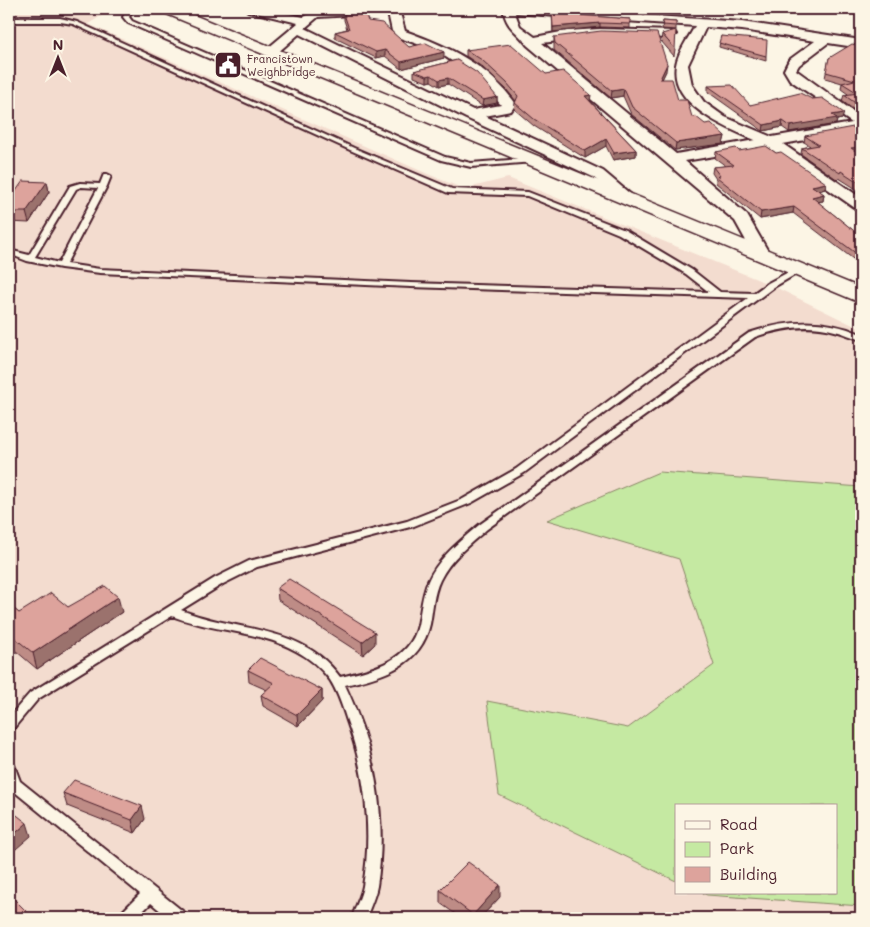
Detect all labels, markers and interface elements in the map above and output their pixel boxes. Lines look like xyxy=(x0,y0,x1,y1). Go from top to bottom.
north arrow xyxy=(32,32,82,82)
text: N xyxy=(53,35,63,54)
public building icon: Francistown Weighbridge xyxy=(213,50,243,80)
place label: Francistown Weighbridge xyxy=(247,51,316,79)
legend xyxy=(675,804,838,894)
text: Road xyxy=(720,814,757,834)
text: Park xyxy=(720,838,754,858)
text: Building xyxy=(720,864,777,884)

